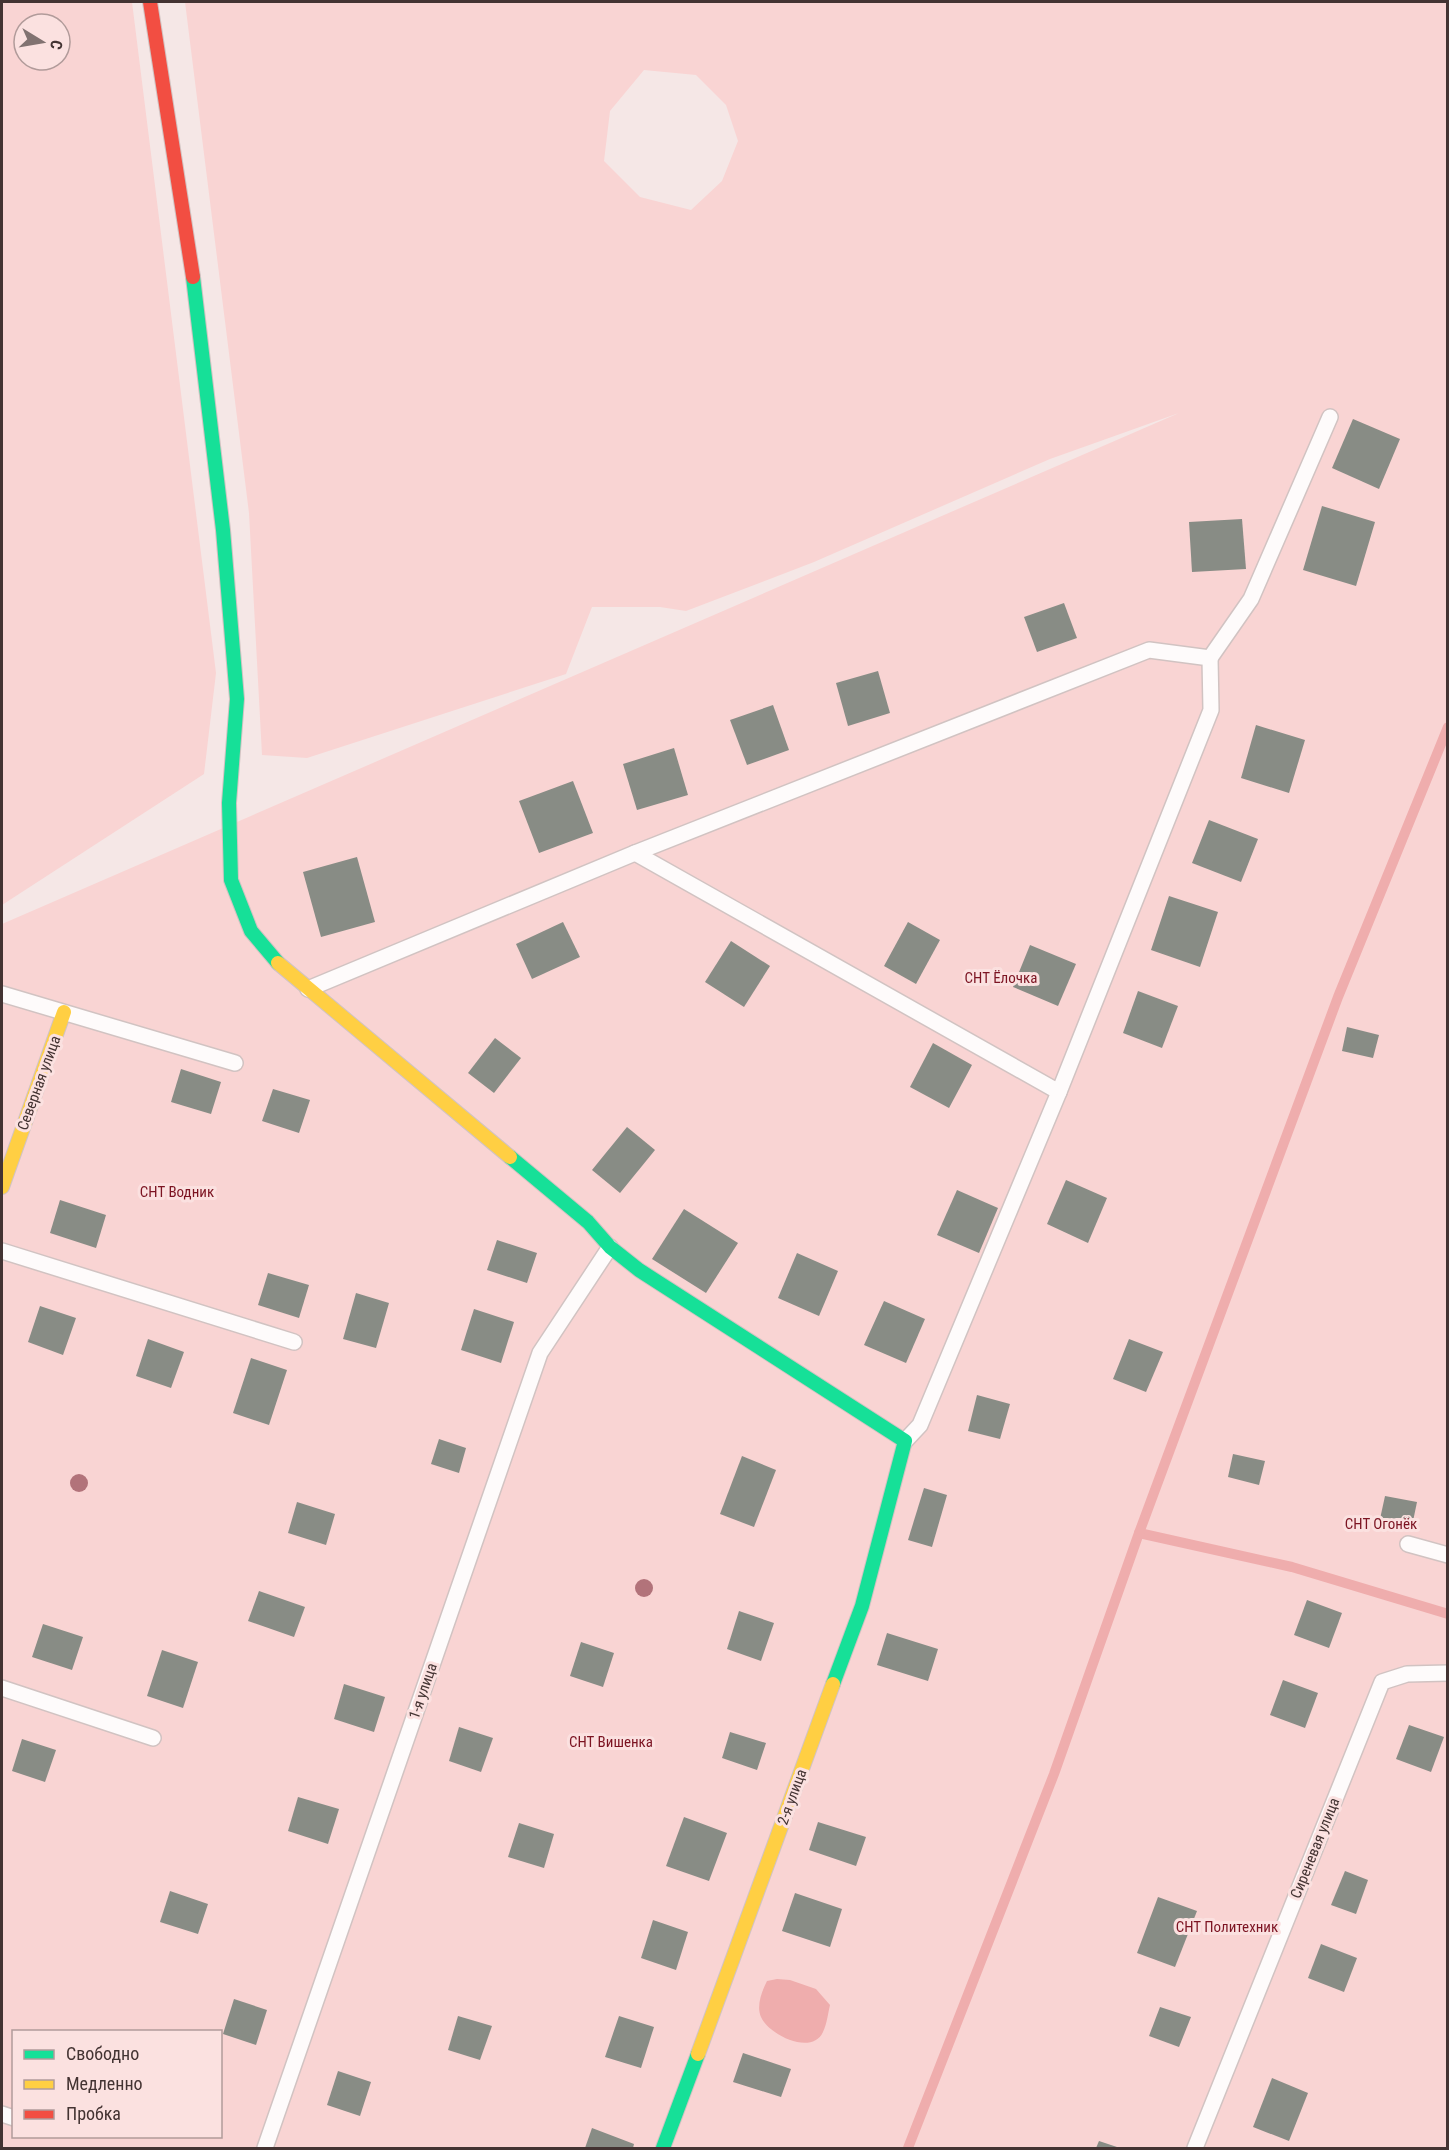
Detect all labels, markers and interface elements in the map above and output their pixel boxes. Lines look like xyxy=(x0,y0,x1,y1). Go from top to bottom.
north arrow xyxy=(12,12,72,72)
text: С xyxy=(46,38,66,51)
park label: СНТ Ёлочка xyxy=(965,969,1037,987)
street label: Северная улица xyxy=(14,1033,64,1133)
park label: СНТ Водник xyxy=(140,1183,214,1201)
park label: СНТ Огонёк xyxy=(1345,1515,1417,1533)
street label: 1-я улица xyxy=(405,1661,441,1721)
park label: СНТ Вишенка xyxy=(569,1733,653,1751)
street label: 2-я улица xyxy=(774,1767,810,1827)
street label: Сиреневая улица xyxy=(1287,1795,1343,1901)
park label: СНТ Политехник xyxy=(1176,1918,1278,1936)
legend xyxy=(12,2030,222,2138)
text: Свободно xyxy=(66,2043,139,2064)
text: Медленно xyxy=(66,2073,143,2094)
text: Пробка xyxy=(66,2103,121,2124)

